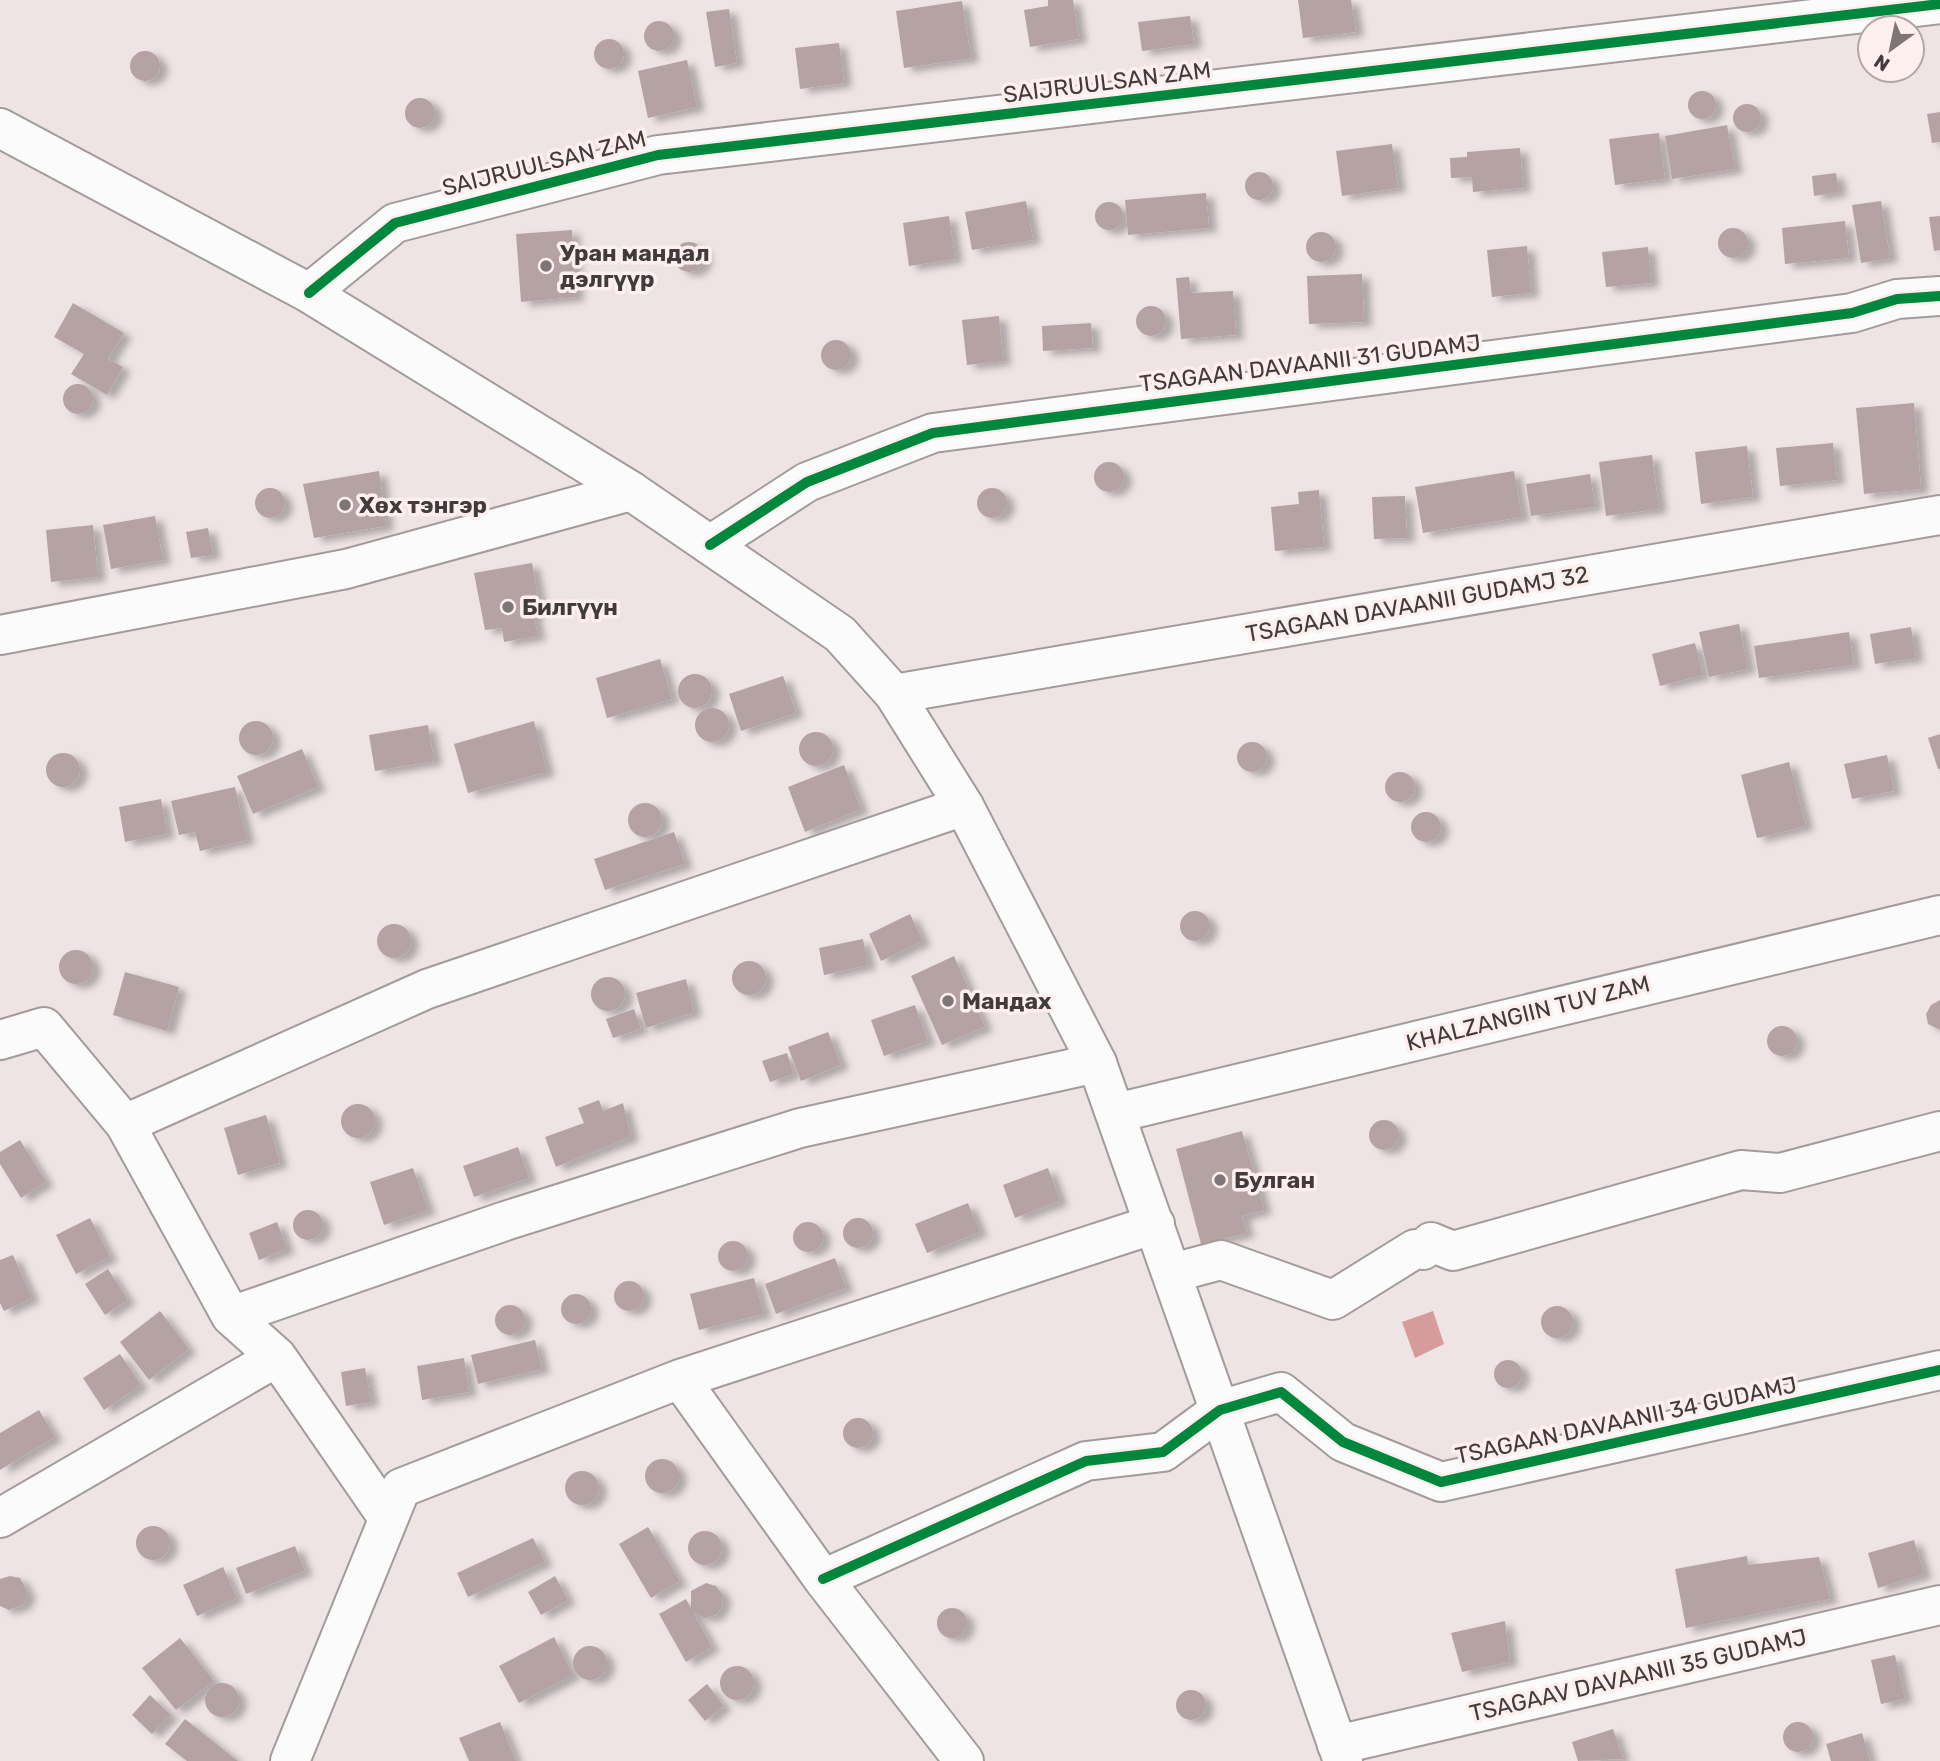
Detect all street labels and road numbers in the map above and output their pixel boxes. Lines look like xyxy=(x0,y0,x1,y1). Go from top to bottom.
street label: SAIJRUULSAN ZAM xyxy=(1001,55,1213,109)
street label: SAIJRUULSAN ZAM xyxy=(439,124,649,202)
street label: TSAGAAN DAVAANII 31 GUDAMJ xyxy=(1138,328,1482,398)
street label: TSAGAAN DAVAANII GUDAMJ 32 xyxy=(1243,560,1591,648)
street label: KHALZANGIIN TUV ZAM xyxy=(1403,969,1653,1057)
street label: TSAGAAN DAVAANII 34 GUDAMJ xyxy=(1453,1370,1799,1470)
street label: TSAGAAV DAVAANII 35 GUDAMJ xyxy=(1467,1623,1809,1727)

